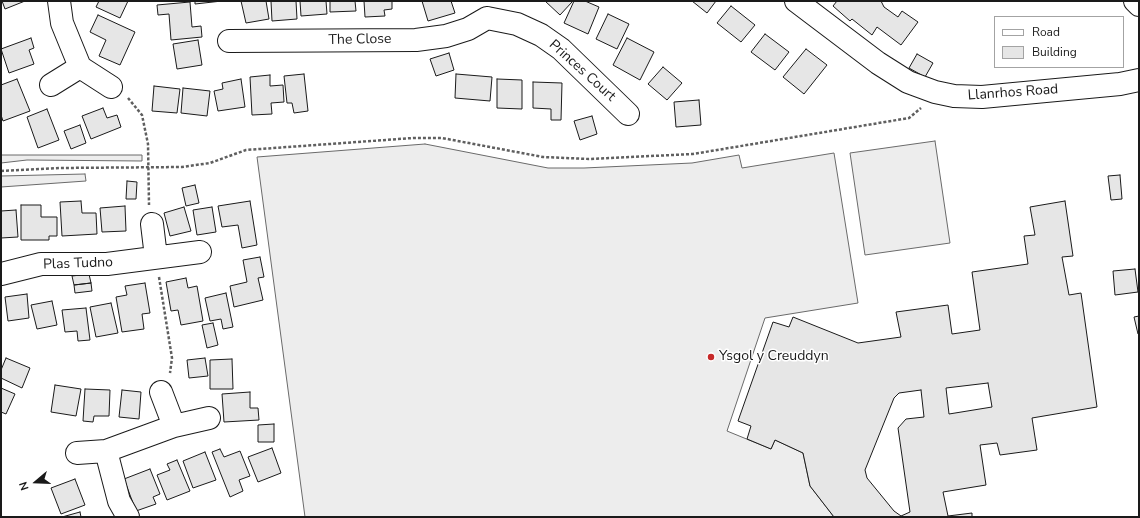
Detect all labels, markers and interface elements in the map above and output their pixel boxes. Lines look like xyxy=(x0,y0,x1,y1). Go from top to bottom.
legend xyxy=(994,16,1124,68)
text: Road xyxy=(1032,24,1060,40)
street label: The Close xyxy=(328,31,392,49)
street label: Princes Court xyxy=(545,37,619,105)
text: Building xyxy=(1032,44,1077,60)
street label: Llanrhos Road xyxy=(967,81,1059,105)
street label: Plas Tudno xyxy=(43,254,113,274)
place label: Ysgol y Creuddyn xyxy=(719,349,829,365)
marker: Ysgol y Creuddyn xyxy=(706,352,716,362)
north arrow xyxy=(16,462,56,502)
text: N xyxy=(16,480,33,492)

